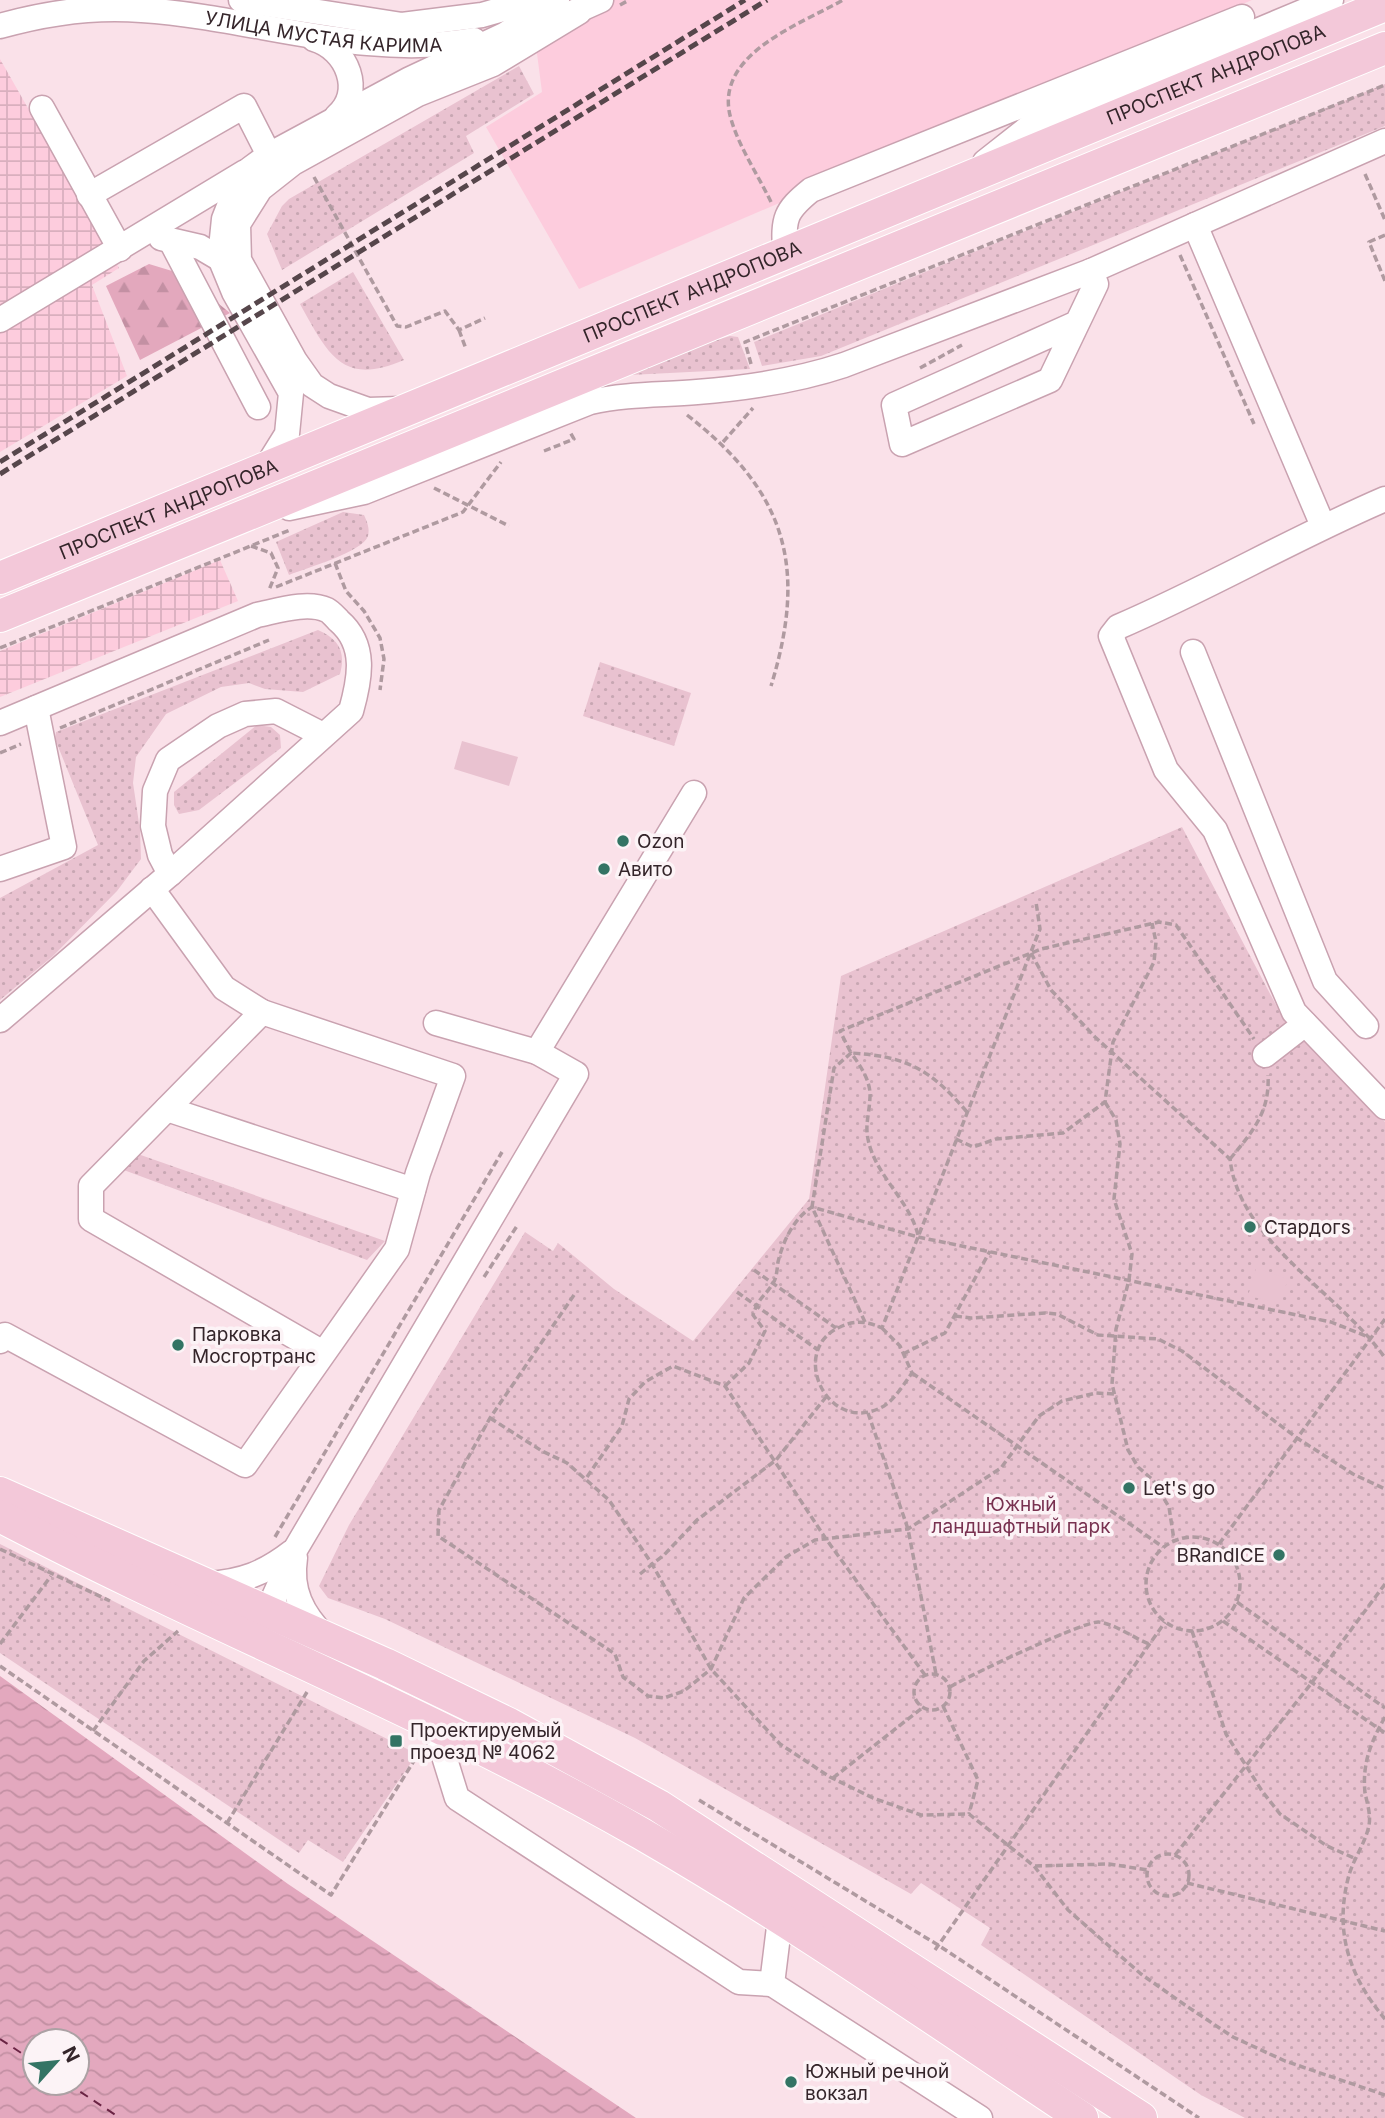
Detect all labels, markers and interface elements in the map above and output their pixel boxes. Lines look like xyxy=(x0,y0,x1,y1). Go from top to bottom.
street label: УЛИЦА МУСТАЯ КАРИМА xyxy=(204,6,443,57)
street label: ПРОСПЕКТ АНДРОПОВА xyxy=(1103,19,1328,129)
street label: ПРОСПЕКТ АНДРОПОВА xyxy=(580,236,805,347)
street label: ПРОСПЕКТ АНДРОПОВА xyxy=(56,454,281,564)
place label: Ozon xyxy=(637,830,684,853)
marker: Ozon xyxy=(615,833,631,849)
place label: Авито xyxy=(618,858,673,881)
marker: Авито xyxy=(596,861,612,877)
place label: Стардогs xyxy=(1264,1216,1351,1239)
marker: Стардогs xyxy=(1242,1219,1258,1235)
place label: Парковка Мосгортранс xyxy=(192,1323,316,1368)
marker: Парковка Мосгортранс xyxy=(170,1337,186,1353)
place label: Let's go xyxy=(1143,1477,1215,1500)
marker: Let's go xyxy=(1121,1480,1137,1496)
park label: Южный ландшафтный парк xyxy=(932,1493,1111,1538)
place label: BRandICE xyxy=(1177,1544,1265,1567)
marker: BRandICE xyxy=(1271,1547,1287,1563)
place label: Проектируемый проезд № 4062 xyxy=(410,1719,561,1764)
marker: Проектируемый проезд № 4062 xyxy=(388,1733,404,1749)
north arrow xyxy=(21,2027,91,2097)
text: N xyxy=(57,2043,84,2066)
place label: Южный речной вокзал xyxy=(805,2060,949,2105)
marker: Южный речной вокзал xyxy=(783,2074,799,2090)

